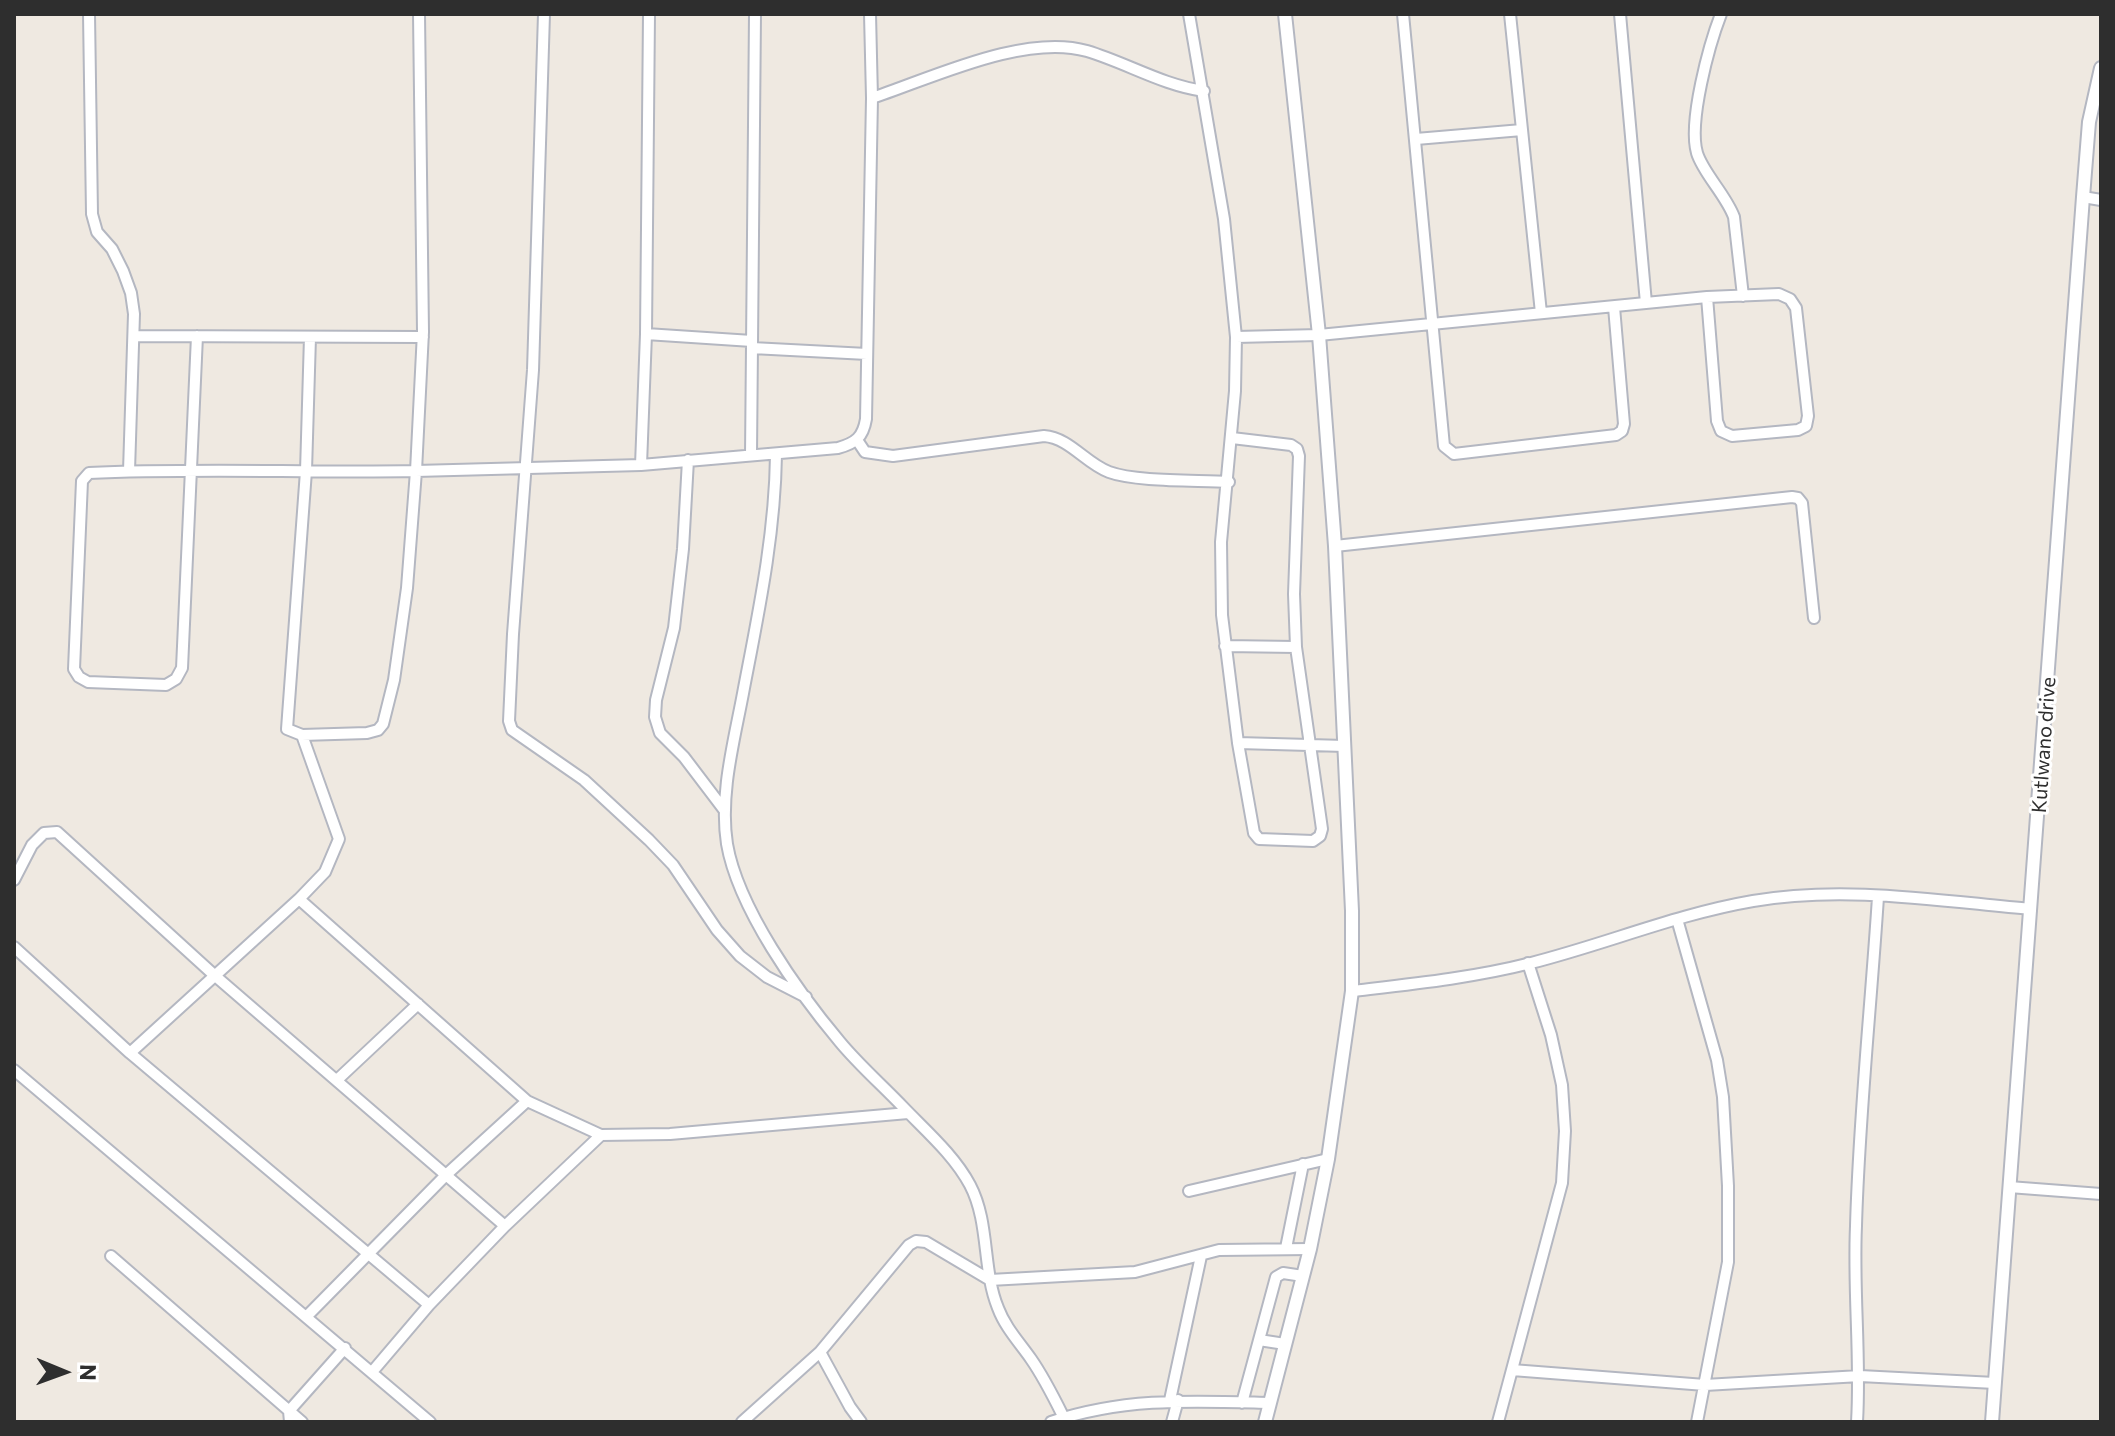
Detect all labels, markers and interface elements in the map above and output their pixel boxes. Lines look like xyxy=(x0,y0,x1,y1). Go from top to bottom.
street label: Kutlwano drive xyxy=(2027,676,2061,814)
north arrow xyxy=(24,1332,104,1412)
text: N xyxy=(75,1364,102,1381)

